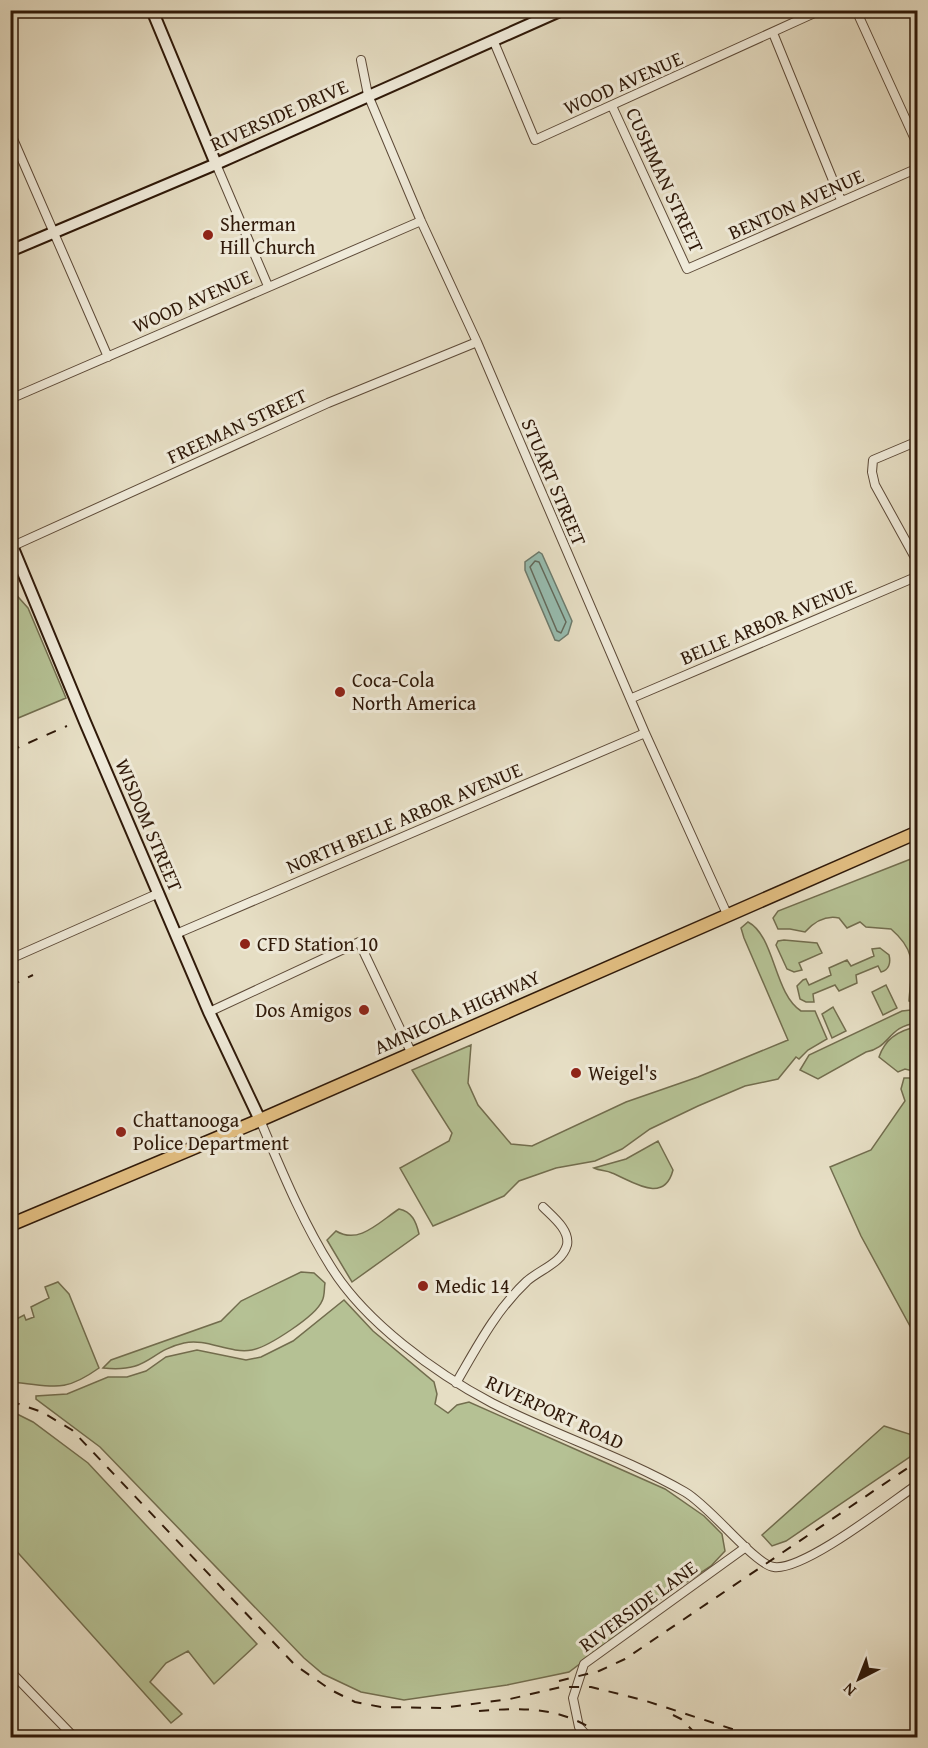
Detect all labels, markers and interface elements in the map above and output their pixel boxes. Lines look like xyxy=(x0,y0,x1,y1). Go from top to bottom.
street label: WOOD AVENUE xyxy=(559,43,687,122)
street label: RIVERSIDE DRIVE xyxy=(205,71,352,158)
street label: CUSHMAN STREET xyxy=(619,103,712,257)
street label: BENTON AVENUE xyxy=(723,161,868,246)
place label: Sherman Hill Church xyxy=(220,209,315,261)
marker: Sherman Hill Church xyxy=(201,228,215,242)
street label: WOOD AVENUE xyxy=(128,261,256,340)
street label: FREEMAN STREET xyxy=(162,380,312,471)
street label: STUART STREET xyxy=(515,414,594,550)
street label: BELLE ARBOR AVENUE xyxy=(675,571,860,672)
place label: Coca-Cola North America xyxy=(352,665,477,717)
marker: Coca-Cola North America xyxy=(333,685,347,699)
street label: WISDOM STREET xyxy=(108,754,191,896)
street label: NORTH BELLE ARBOR AVENUE xyxy=(281,755,526,880)
place label: CFD Station 10 xyxy=(257,929,378,958)
marker: CFD Station 10 xyxy=(238,937,252,951)
street label: AMNICOLA HIGHWAY xyxy=(369,962,545,1061)
place label: Dos Amigos xyxy=(255,995,352,1024)
marker: Dos Amigos xyxy=(357,1003,371,1017)
place label: Weigel's xyxy=(588,1058,657,1087)
marker: Weigel's xyxy=(569,1066,583,1080)
place label: Chattanooga Police Department xyxy=(133,1105,289,1157)
marker: Chattanooga Police Department xyxy=(114,1125,128,1139)
place label: Medic 14 xyxy=(435,1271,510,1300)
marker: Medic 14 xyxy=(416,1279,430,1293)
street label: RIVERPORT ROAD xyxy=(481,1367,629,1456)
street label: RIVERSIDE LANE xyxy=(573,1553,703,1658)
north arrow xyxy=(829,1649,889,1709)
text: N xyxy=(837,1677,861,1703)

